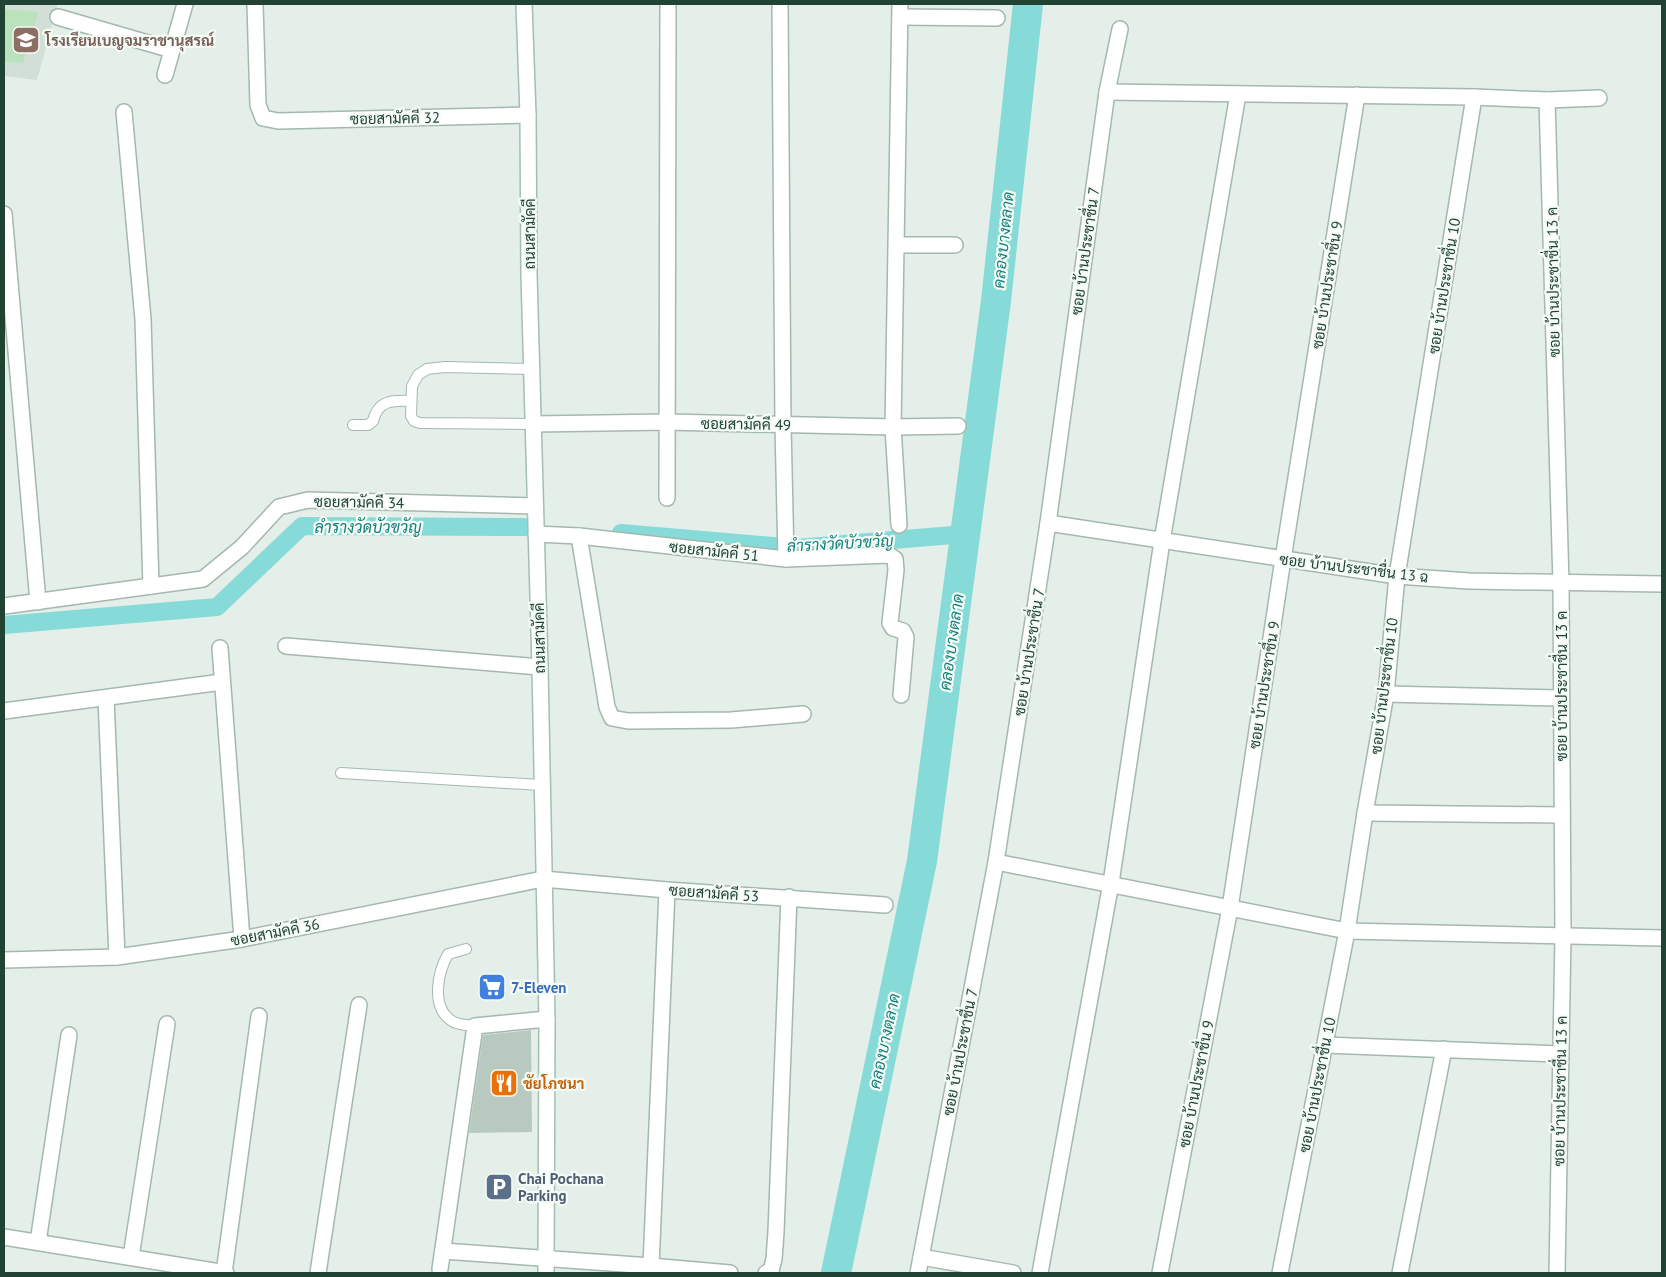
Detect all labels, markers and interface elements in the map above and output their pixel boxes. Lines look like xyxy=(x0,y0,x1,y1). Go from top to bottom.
school or university icon: โรงเรียนเบญจมราชานุสรณ์ xyxy=(11,25,41,55)
place label: โรงเรียนเบญจมราชานุสรณ์ xyxy=(44,30,215,52)
street label: ซอยสามัคคี 32 xyxy=(350,108,440,128)
street label: ซอย บ้านประชาชื่น 7 xyxy=(1062,185,1103,316)
water label: คลองบางตลาด xyxy=(988,191,1018,289)
street label: ถนนสามัคคี xyxy=(520,198,539,270)
street label: ซอย บ้านประชาชื่น 13 ค xyxy=(1537,207,1564,358)
street label: ซอย บ้านประชาชื่น 10 xyxy=(1419,216,1464,355)
street label: ซอย บ้านประชาชื่น 9 xyxy=(1303,219,1347,350)
street label: ซอยสามัคคี 49 xyxy=(701,414,791,434)
street label: ซอยสามัคคี 34 xyxy=(314,492,404,512)
water label: ลำรางวัดบัวขวัญ xyxy=(315,517,422,537)
water label: ลำรางวัดบัวขวัญ xyxy=(786,530,895,556)
street label: ซอยสามัคคี 51 xyxy=(668,537,760,565)
street label: ซอย บ้านประชาชื่น 13 ฉ xyxy=(1278,544,1430,587)
street label: ซอย บ้านประชาชื่น 7 xyxy=(1005,586,1049,717)
water label: คลองบางตลาด xyxy=(934,593,968,691)
street label: ถนนสามัคคี xyxy=(529,602,549,674)
street label: ซอย บ้านประชาชื่น 13 ค xyxy=(1547,611,1571,761)
street label: ซอย บ้านประชาชื่น 10 xyxy=(1361,616,1402,755)
street label: ซอย บ้านประชาชื่น 9 xyxy=(1240,619,1284,750)
street label: ซอยสามัคคี 53 xyxy=(668,880,760,906)
street label: ซอยสามัคคี 36 xyxy=(229,914,321,950)
supermarket icon: 7-Eleven xyxy=(477,972,507,1002)
place label: 7-Eleven xyxy=(511,978,566,997)
street label: ซอย บ้านประชาชื่น 7 xyxy=(933,986,982,1117)
water label: คลองบางตลาด xyxy=(864,991,904,1091)
street label: ซอย บ้านประชาชื่น 10 xyxy=(1290,1015,1339,1154)
street label: ซอย บ้านประชาชื่น 13 ค xyxy=(1544,1015,1571,1166)
street label: ซอย บ้านประชาชื่น 9 xyxy=(1169,1018,1218,1149)
restaurant icon: ชัยโภชนา xyxy=(489,1068,519,1098)
place label: ชัยโภชนา xyxy=(523,1073,584,1093)
place label: Chai Pochana Parking xyxy=(518,1169,604,1205)
parking icon: Chai Pochana Parking xyxy=(484,1172,514,1202)

